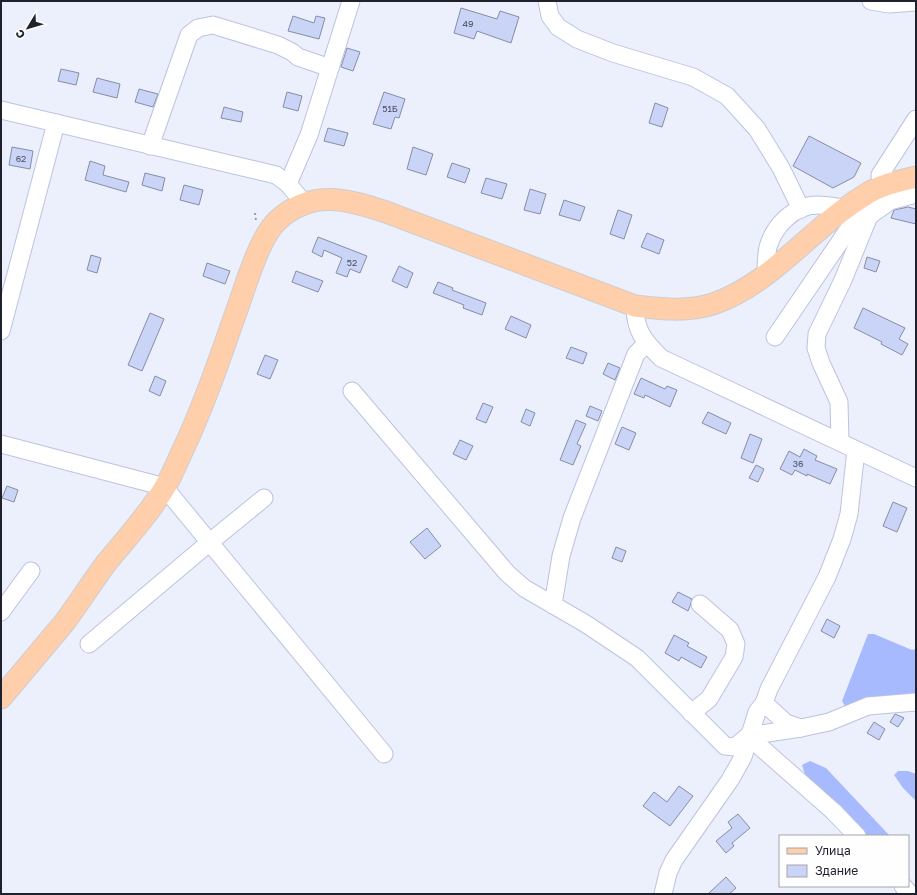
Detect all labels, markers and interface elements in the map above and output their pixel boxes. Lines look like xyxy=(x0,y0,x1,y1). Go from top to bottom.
north arrow xyxy=(8,8,48,48)
house number: 49 xyxy=(463,18,473,29)
text: С xyxy=(12,27,27,42)
house number: 51Б xyxy=(382,103,398,114)
house number: 62 xyxy=(16,153,26,164)
house number: 52 xyxy=(347,257,357,268)
house number: 36 xyxy=(793,458,803,469)
legend xyxy=(779,835,909,887)
text: Улица xyxy=(815,843,851,858)
text: Здание xyxy=(815,863,858,878)

